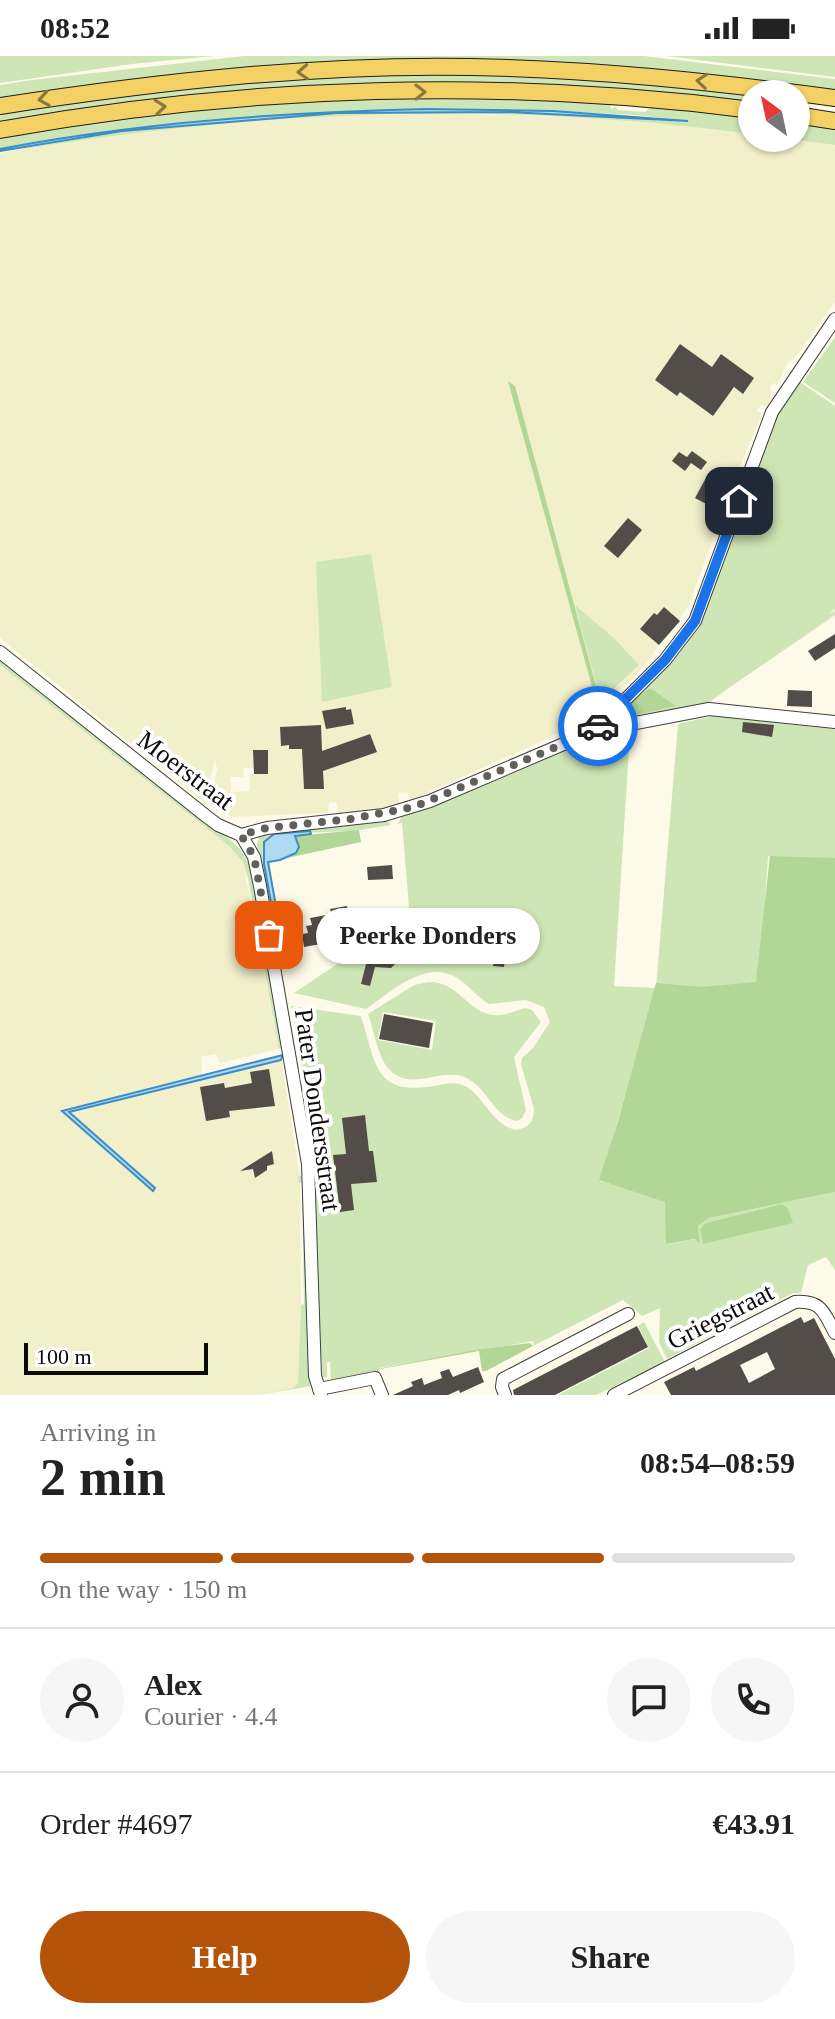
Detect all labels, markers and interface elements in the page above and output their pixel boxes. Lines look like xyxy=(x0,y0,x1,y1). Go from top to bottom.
text: 08:52 xyxy=(40,11,110,44)
one-way arrow xyxy=(296,63,309,80)
one-way arrow xyxy=(695,73,708,90)
north arrow xyxy=(738,80,810,152)
map controls xyxy=(738,80,810,152)
one-way arrow xyxy=(414,83,427,100)
one-way arrow xyxy=(37,90,51,107)
one-way arrow xyxy=(154,98,167,115)
pin xyxy=(705,467,773,535)
icon: home xyxy=(717,479,761,523)
courier xyxy=(558,686,638,766)
icon: car xyxy=(576,704,620,748)
street label: Moerstraat xyxy=(132,725,240,816)
pin xyxy=(235,901,303,969)
callout: Peerke Donders xyxy=(317,907,541,963)
icon: bag xyxy=(247,913,291,957)
text: Peerke Donders xyxy=(340,921,516,950)
street label: Pater Dondersstraat xyxy=(289,1007,346,1214)
street label: Griegstraat xyxy=(662,1277,779,1356)
scale bar xyxy=(24,1339,208,1375)
text: 100 m xyxy=(36,1344,92,1369)
text: Arriving in xyxy=(40,1418,156,1447)
text: 08:54–08:59 xyxy=(640,1446,795,1479)
text: 2 min xyxy=(40,1449,166,1506)
text: On the way · 150 m xyxy=(40,1575,247,1604)
button: person xyxy=(40,1658,124,1742)
button: chat xyxy=(607,1658,691,1742)
button: phone xyxy=(711,1658,795,1742)
text: Alex xyxy=(144,1668,202,1701)
text: Courier · 4.4 xyxy=(144,1702,278,1731)
text: Order #4697 xyxy=(40,1807,192,1840)
text: €43.91 xyxy=(713,1807,795,1840)
button: Help xyxy=(40,1911,410,2003)
button: Share xyxy=(426,1911,795,2003)

